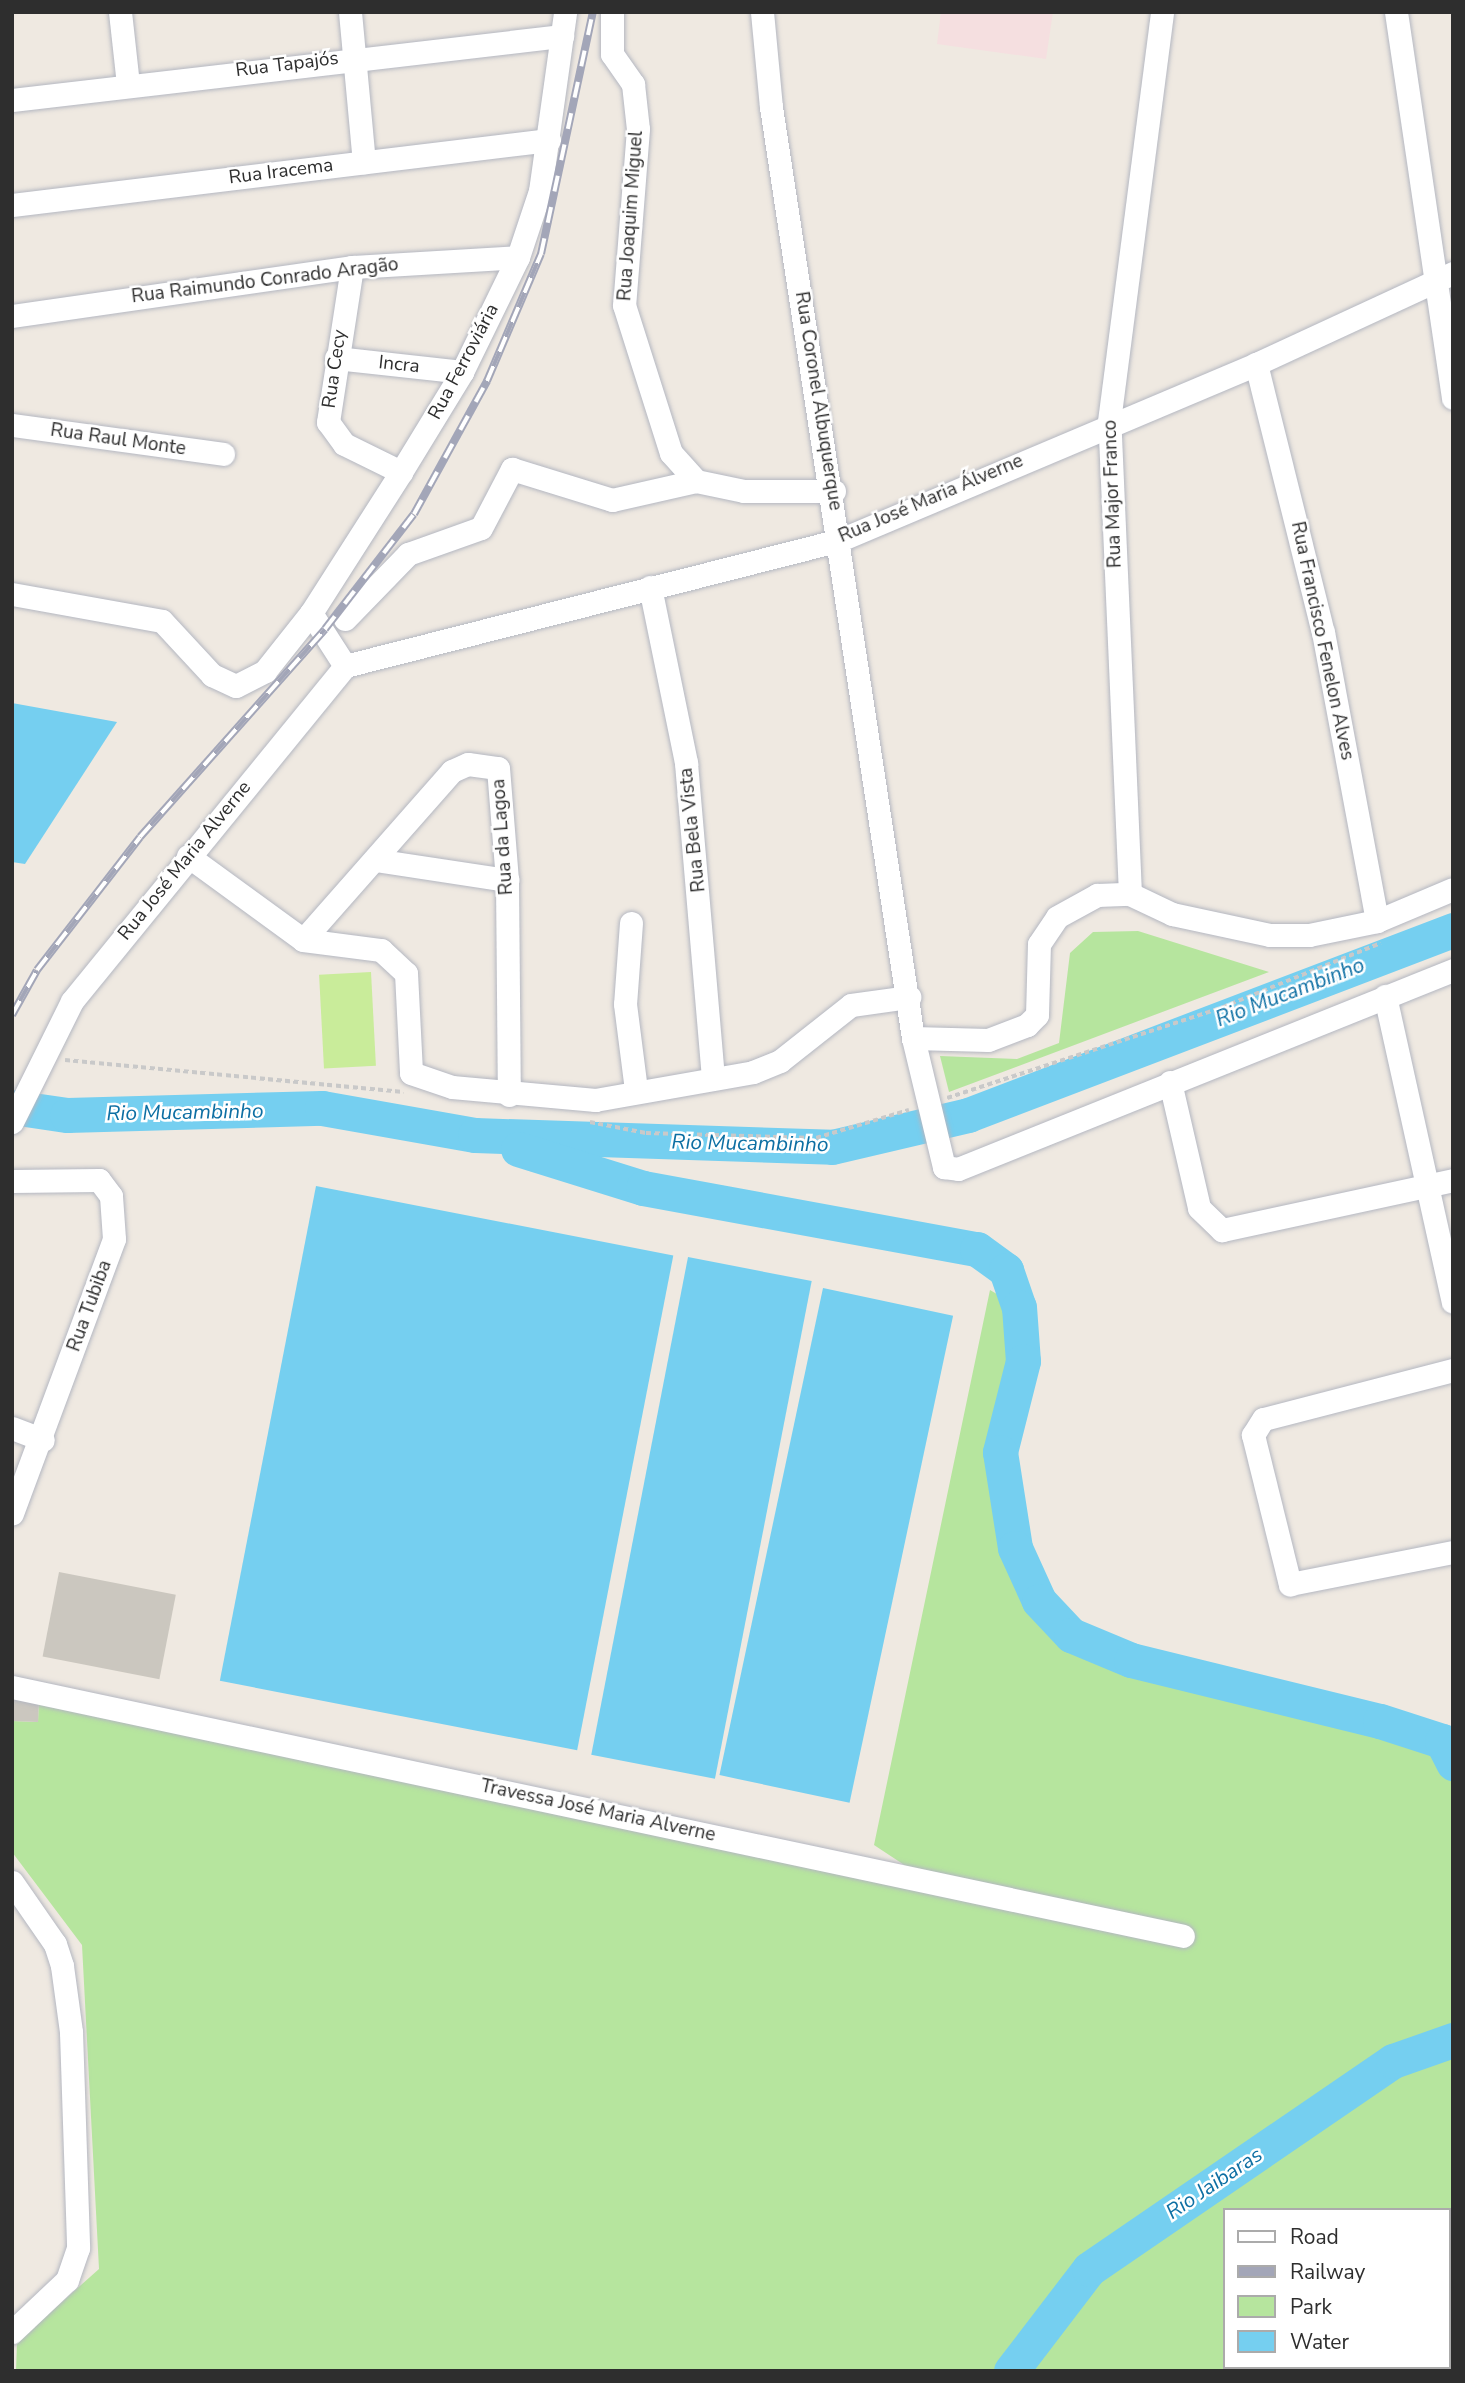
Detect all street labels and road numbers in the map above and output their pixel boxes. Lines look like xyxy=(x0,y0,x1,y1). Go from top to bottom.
street label: Rua Tapajós xyxy=(234,47,340,83)
street label: Rua Joaquim Miguel xyxy=(614,130,648,302)
street label: Rua Iracema xyxy=(227,154,335,190)
street label: Rua Raimundo Conrado Aragão xyxy=(130,253,400,309)
street label: Rua Coronel Albuquerque xyxy=(789,290,847,512)
street label: Rua Ferroviária xyxy=(424,300,504,424)
street label: Rua Cecy xyxy=(318,328,352,410)
street label: Incra xyxy=(377,352,421,378)
street label: Rua Raul Monte xyxy=(49,419,187,461)
street label: Rua Major Franco xyxy=(1099,419,1127,569)
street label: Rua José Maria Álverne xyxy=(835,450,1027,548)
street label: Rua Francisco Fenelon Alves xyxy=(1286,520,1358,762)
street label: Rua Bela Vista xyxy=(675,767,711,893)
street label: Rua José Maria Alverne xyxy=(114,777,256,945)
street label: Rua da Lagoa xyxy=(488,778,518,896)
street label: Rua Tubiba xyxy=(63,1257,117,1355)
street label: Travessa José Maria Alverne xyxy=(478,1775,718,1847)

